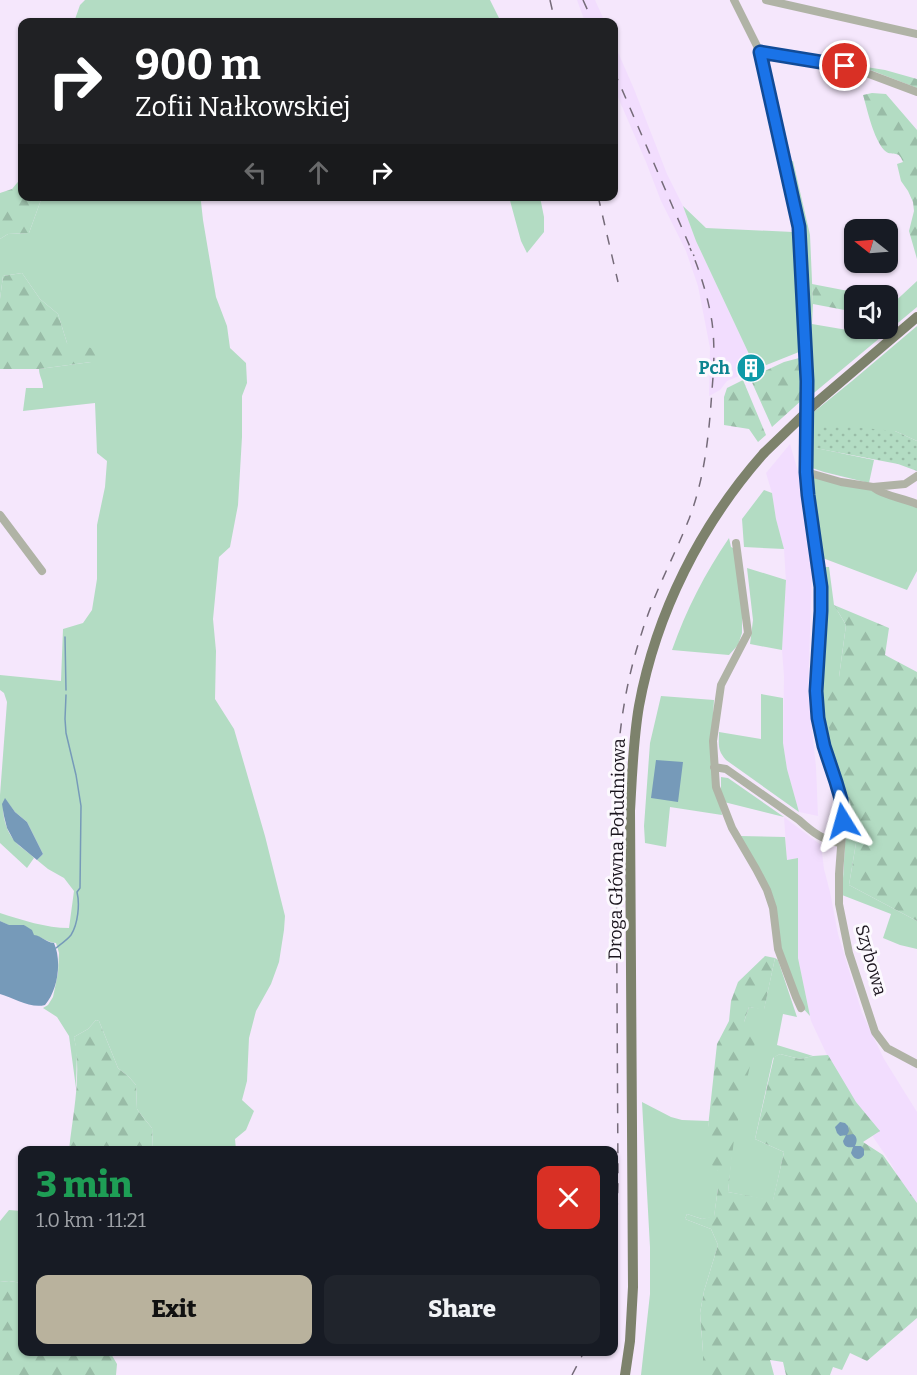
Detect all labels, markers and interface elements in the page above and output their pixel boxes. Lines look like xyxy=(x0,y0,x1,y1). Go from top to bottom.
text: 900 m xyxy=(135,40,261,90)
pin xyxy=(819,40,870,91)
icon: right xyxy=(36,42,114,120)
icon: arrive xyxy=(828,49,861,82)
text: Zofii Nałkowskiej xyxy=(135,91,351,123)
icon: left xyxy=(239,156,272,189)
icon: ahead xyxy=(302,156,335,189)
icon: right xyxy=(365,156,398,189)
north arrow xyxy=(844,219,898,273)
map controls xyxy=(844,219,898,339)
button: sound xyxy=(844,285,898,339)
building icon: Pch xyxy=(735,352,767,384)
place label: Pch xyxy=(699,357,731,379)
street label: Droga Główna Południowa xyxy=(604,738,630,960)
position arrow xyxy=(811,789,875,853)
street label: Szybowa xyxy=(850,922,892,998)
text: 3 min xyxy=(36,1163,132,1207)
button: close xyxy=(537,1166,600,1229)
text: 1.0 km · 11:21 xyxy=(36,1208,146,1232)
button: Exit xyxy=(36,1275,312,1344)
button: Share xyxy=(324,1275,600,1344)

